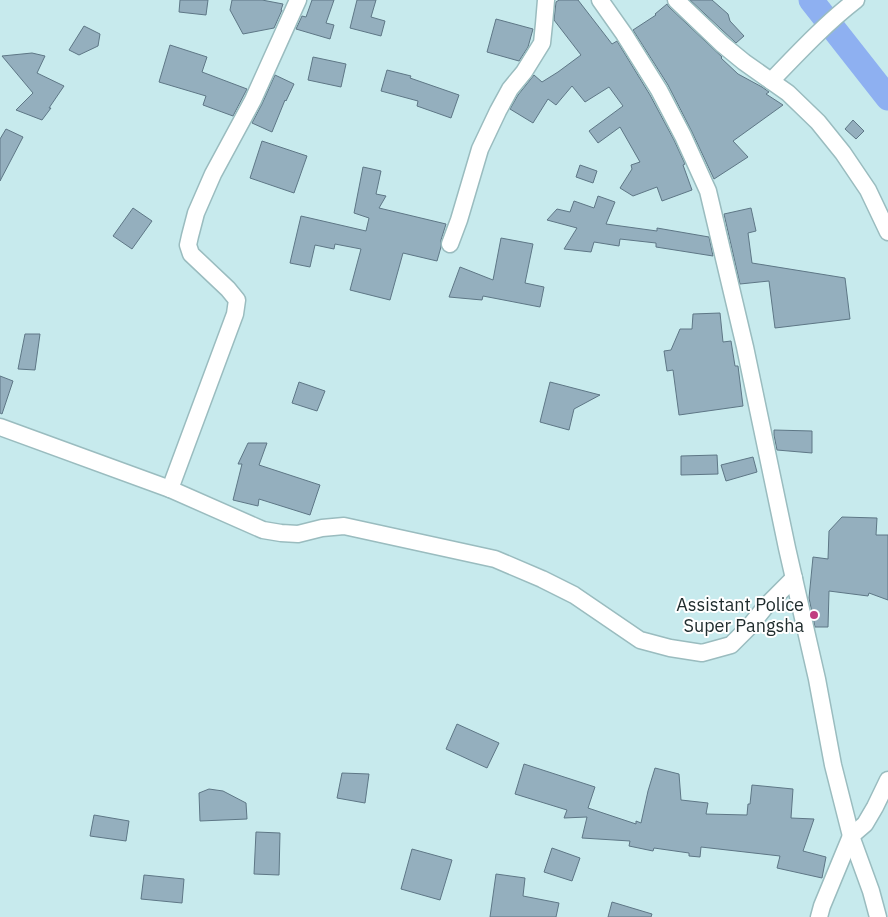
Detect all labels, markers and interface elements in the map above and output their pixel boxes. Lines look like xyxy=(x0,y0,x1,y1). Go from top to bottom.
place label: Assistant Police Super Pangsha xyxy=(676,593,804,637)
marker: Assistant Police Super Pangsha xyxy=(808,609,820,621)

